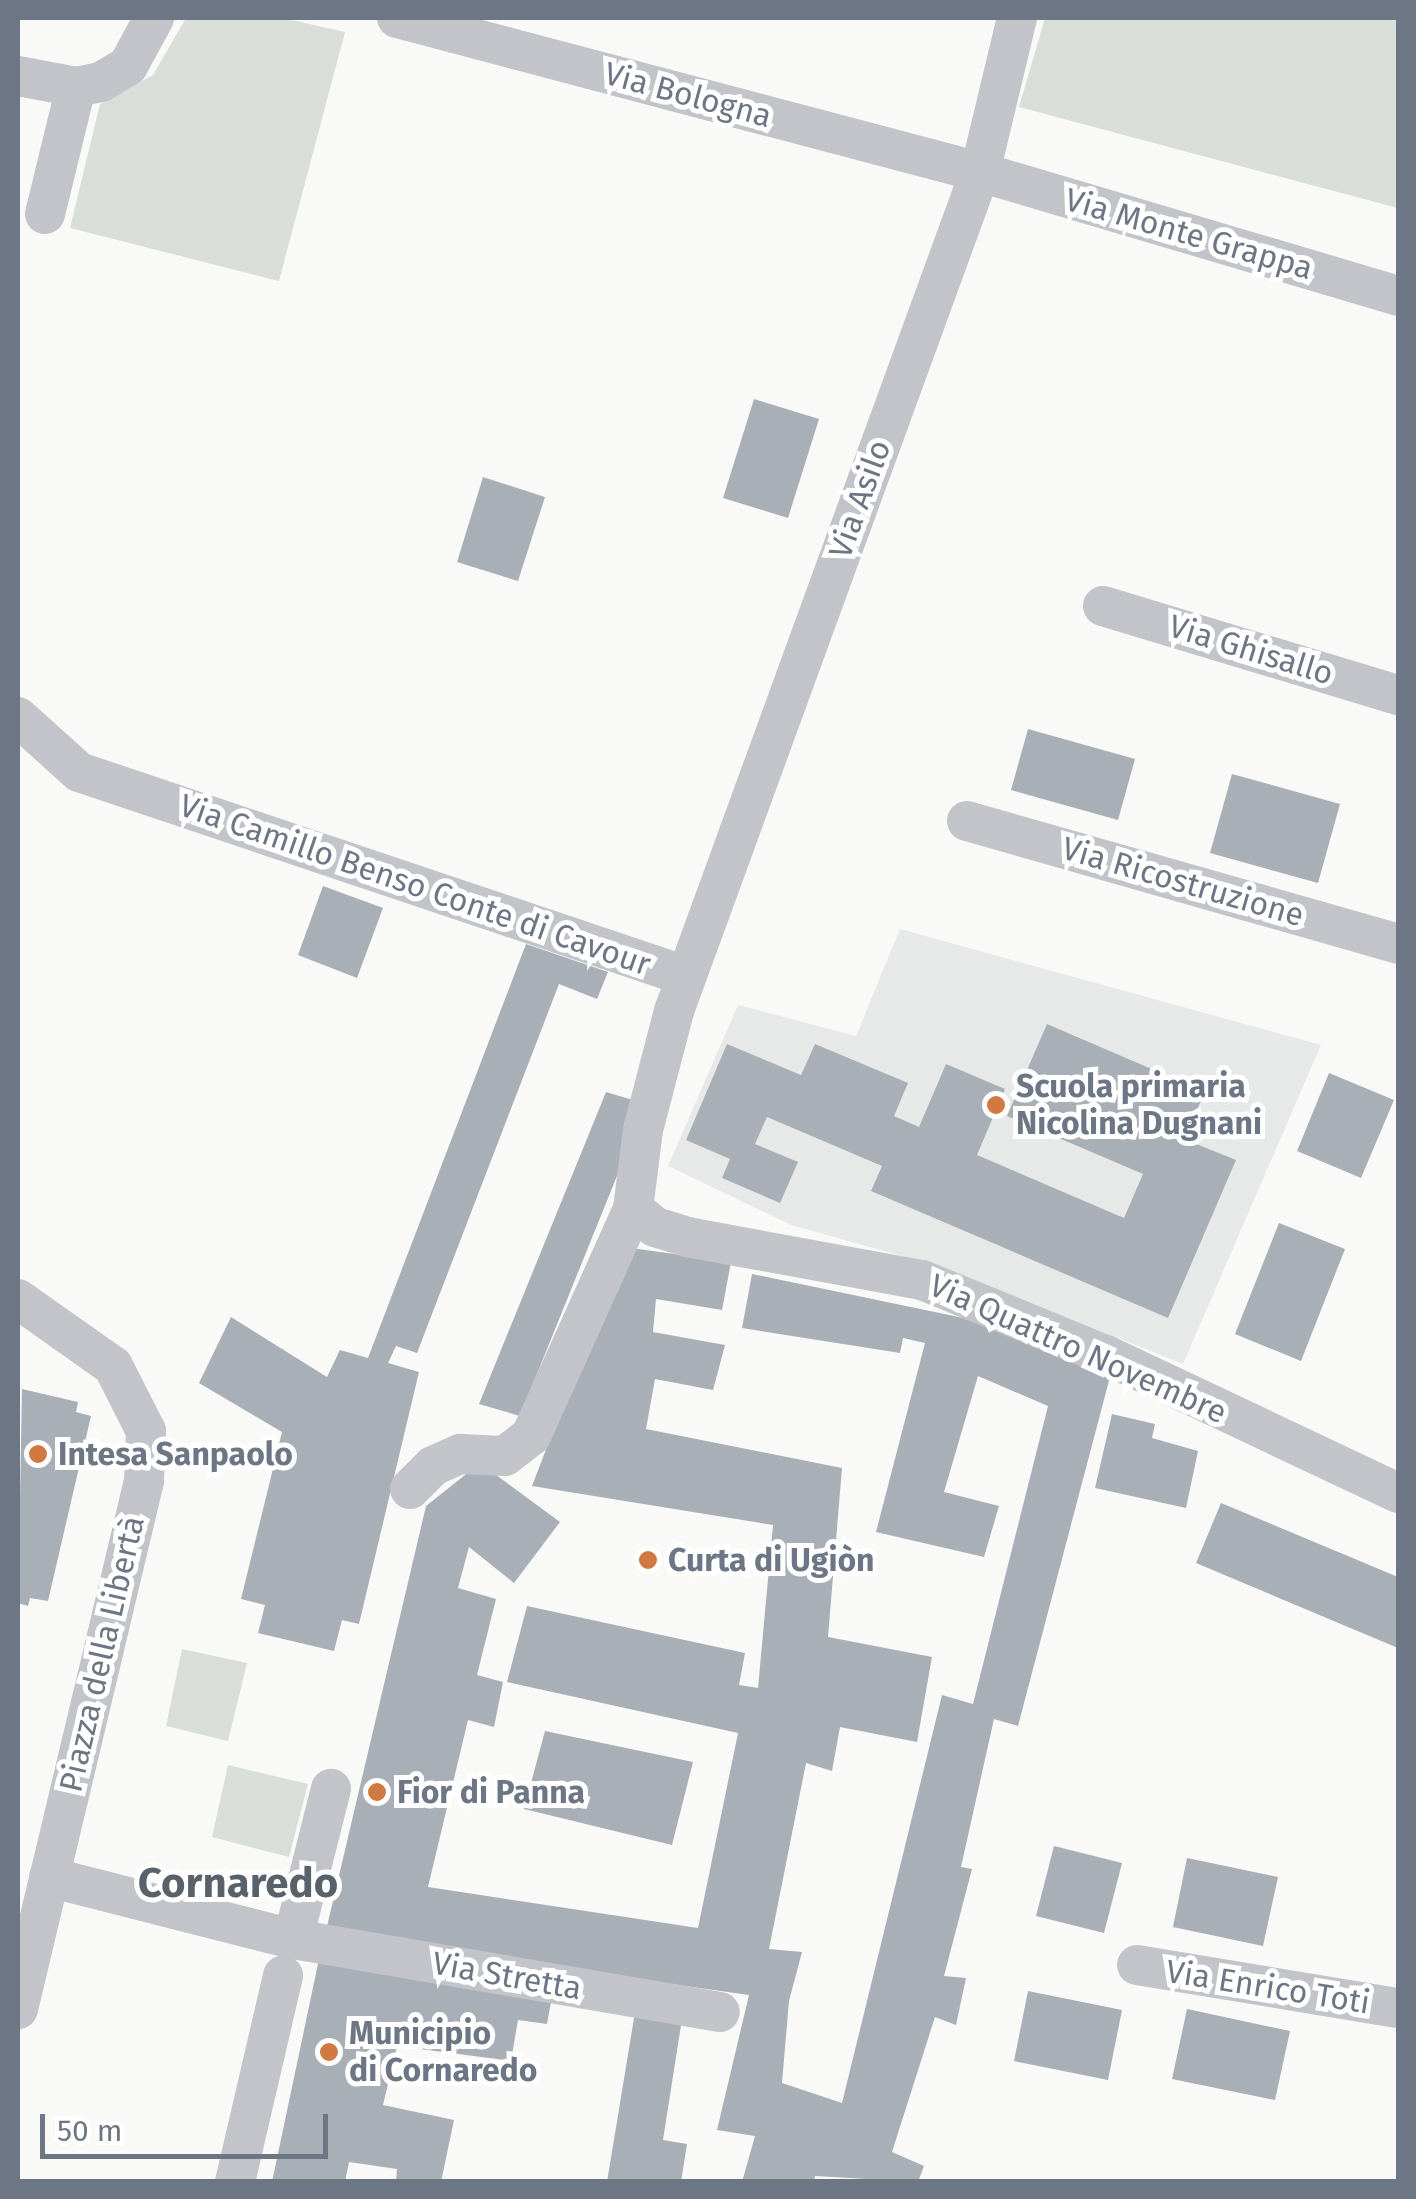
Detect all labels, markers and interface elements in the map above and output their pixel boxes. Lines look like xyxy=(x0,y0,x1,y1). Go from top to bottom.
street label: Via Bologna xyxy=(600,54,776,136)
street label: Via Monte Grappa xyxy=(1061,180,1317,288)
street label: Via Asilo xyxy=(821,435,899,563)
street label: Via Ghisallo xyxy=(1164,607,1338,693)
street label: Via Camillo Benso Conte di Cavour xyxy=(174,786,656,984)
street label: Via Ricostruzione xyxy=(1058,829,1308,935)
place label: Scuola primaria Nicolina Dugnani xyxy=(1016,1068,1262,1143)
marker: Scuola primaria Nicolina Dugnani xyxy=(985,1094,1007,1116)
street label: Via Quattro Novembre xyxy=(923,1266,1233,1432)
place label: Intesa Sanpaolo xyxy=(58,1435,293,1473)
marker: Intesa Sanpaolo xyxy=(27,1443,49,1465)
street label: Piazza della Libertà xyxy=(52,1512,152,1796)
place label: Curta di Ugiòn xyxy=(668,1541,875,1579)
marker: Curta di Ugiòn xyxy=(637,1549,659,1571)
place label: Fior di Panna xyxy=(397,1773,585,1811)
marker: Fior di Panna xyxy=(366,1781,388,1803)
district label: Cornaredo xyxy=(138,1858,338,1908)
street label: Via Stretta xyxy=(429,1944,585,2008)
street label: Via Enrico Toti xyxy=(1164,1952,1372,2022)
place label: Municipio di Cornaredo xyxy=(349,2015,538,2090)
marker: Municipio di Cornaredo xyxy=(318,2041,340,2063)
scale bar xyxy=(45,2094,332,2156)
text: 50 m xyxy=(57,2113,122,2149)

